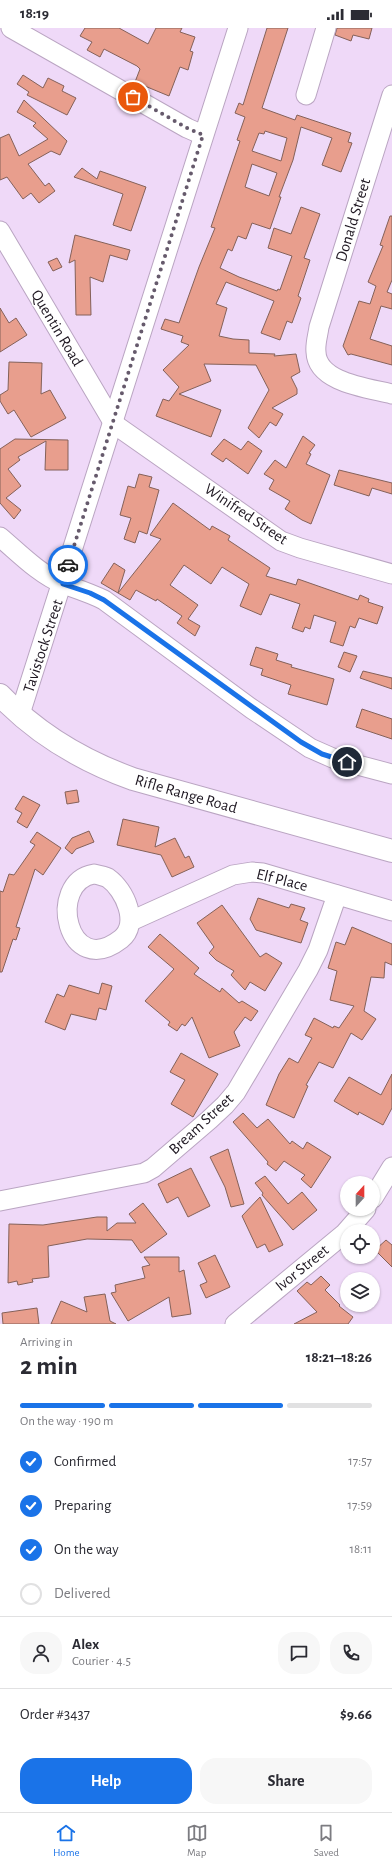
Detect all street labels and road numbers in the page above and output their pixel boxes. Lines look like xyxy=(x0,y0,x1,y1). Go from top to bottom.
street label: Donald Street xyxy=(333,176,373,264)
street label: Quentin Road xyxy=(27,287,86,369)
street label: Winifred Street xyxy=(202,480,290,548)
street label: Tavistock Street xyxy=(20,597,66,695)
street label: Rifle Range Road xyxy=(133,772,239,816)
street label: Elf Place xyxy=(255,866,309,894)
street label: Bream Street xyxy=(166,1090,236,1158)
street label: Ivor Street xyxy=(272,1242,332,1294)

